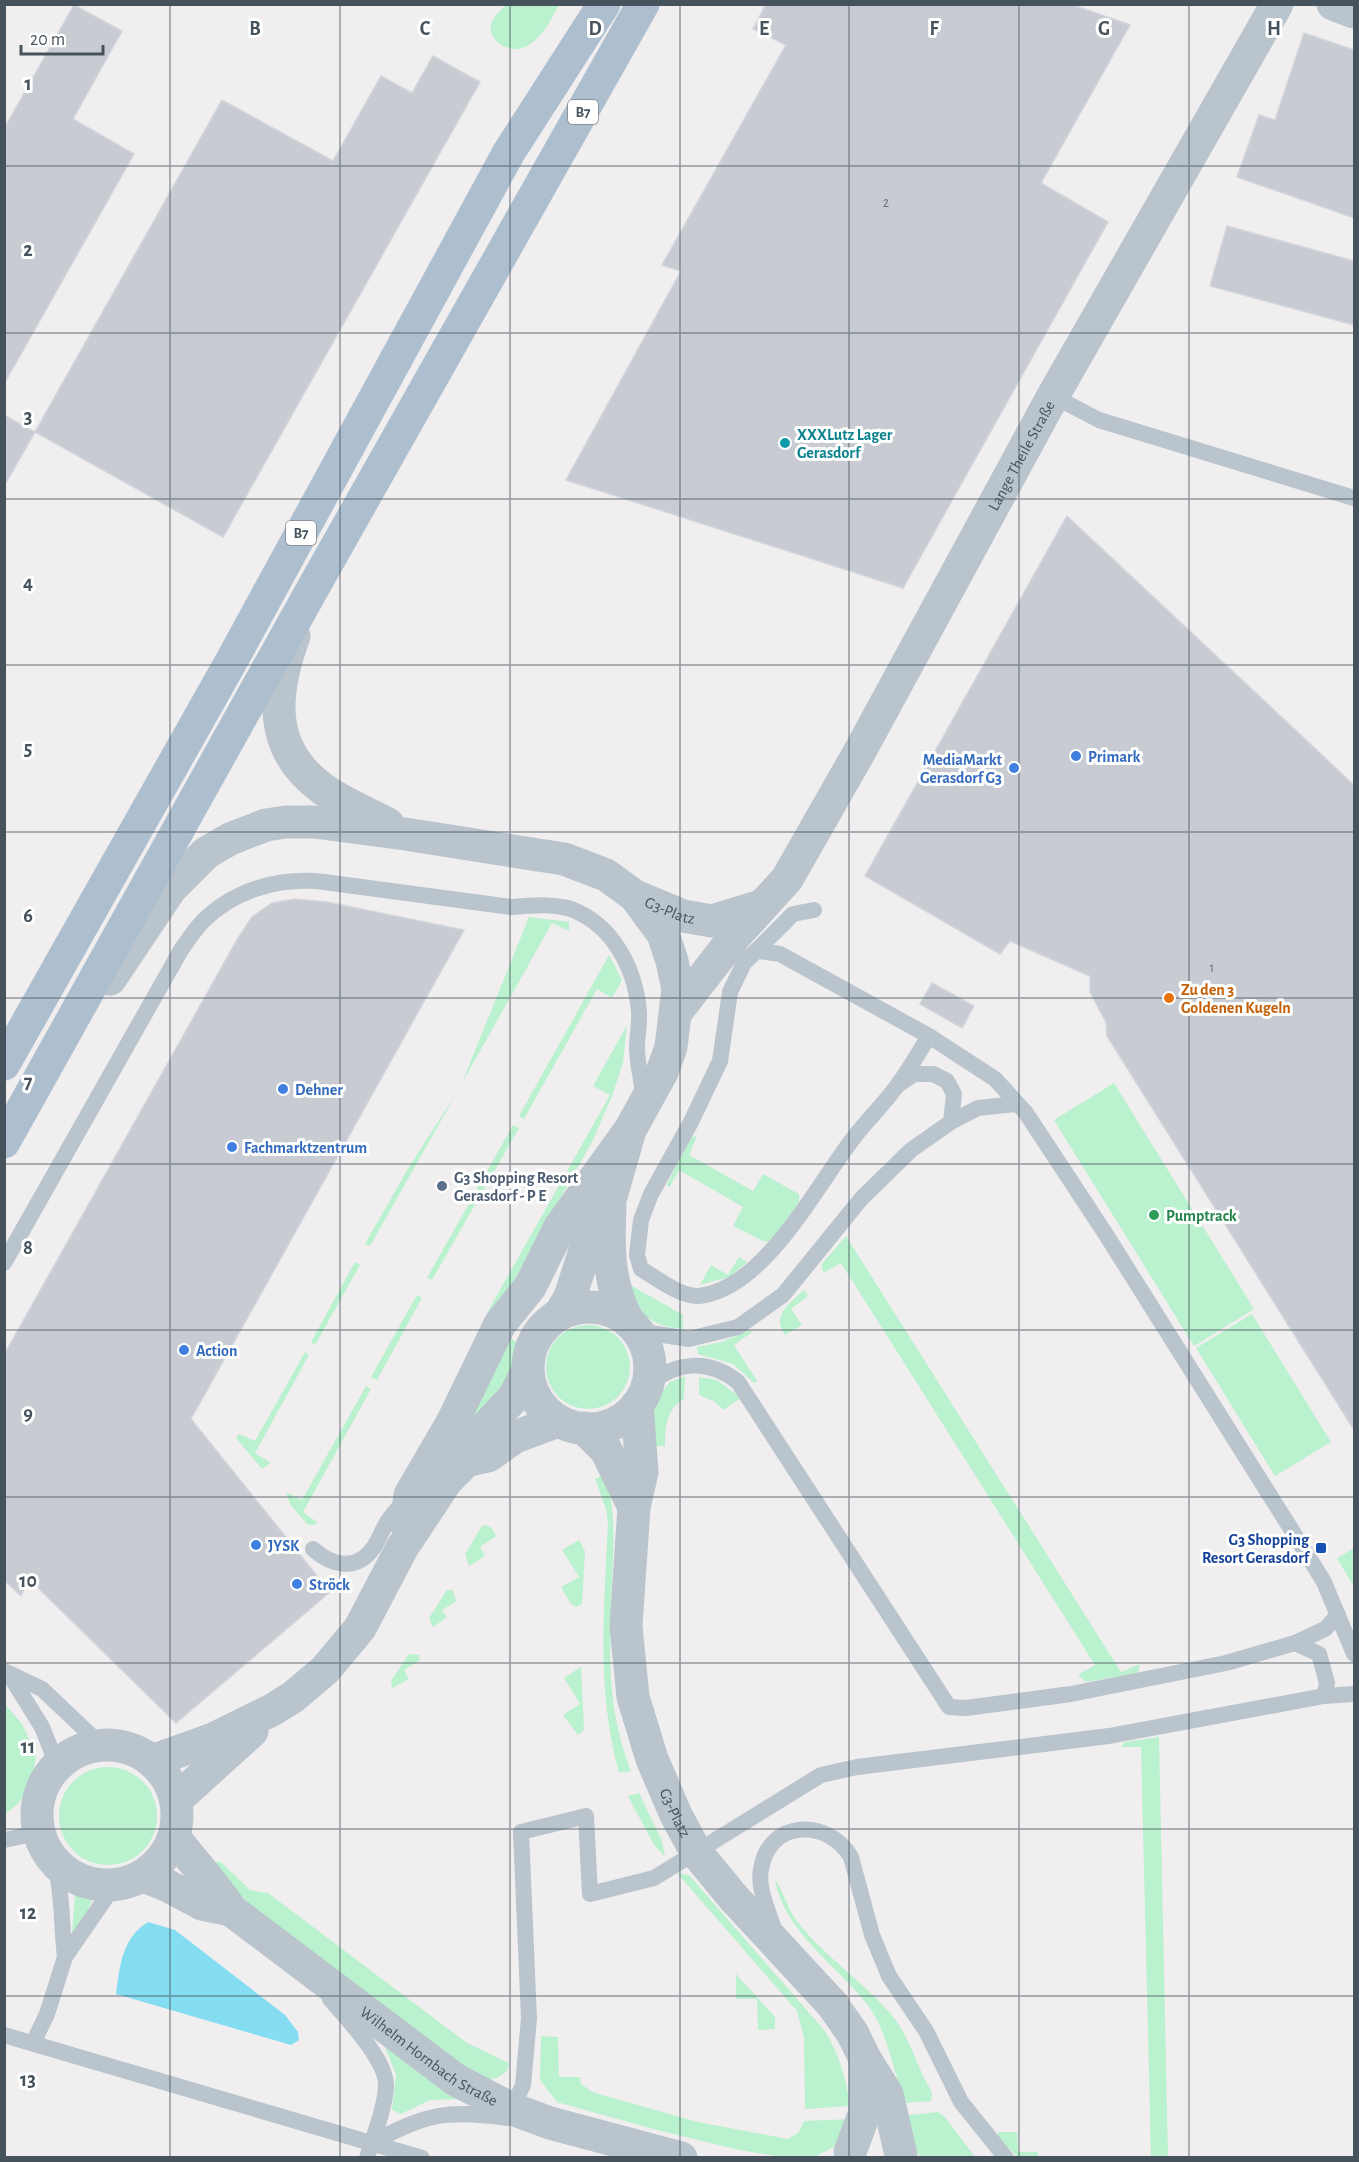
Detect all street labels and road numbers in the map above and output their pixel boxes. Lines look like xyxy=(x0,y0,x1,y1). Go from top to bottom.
road number: B7 xyxy=(568,100,598,124)
street label: Lange Theile Straße xyxy=(985,398,1058,513)
road number: B7 xyxy=(286,521,316,545)
street label: G3-Platz xyxy=(642,894,696,927)
street label: G3-Platz xyxy=(657,1786,694,1840)
street label: Wilhelm Hornbach Straße xyxy=(357,2004,500,2109)

